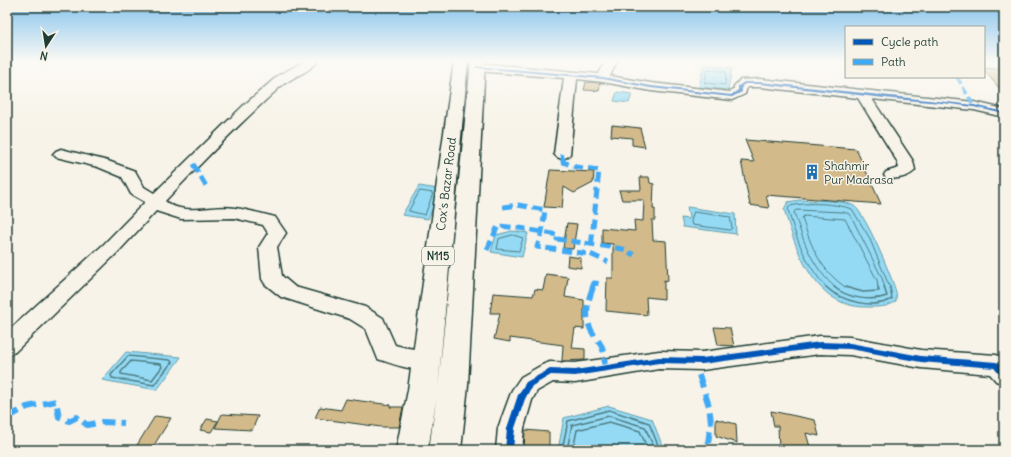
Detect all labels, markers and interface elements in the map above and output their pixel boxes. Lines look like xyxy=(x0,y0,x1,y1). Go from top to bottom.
north arrow xyxy=(26,26,66,66)
legend xyxy=(845,26,985,78)
text: Cycle path xyxy=(881,34,938,49)
text: N xyxy=(39,48,49,63)
text: Path xyxy=(881,54,906,69)
street label: Cox's Bazar Road xyxy=(433,136,459,232)
place label: Shahmir Pur Madrasa xyxy=(824,158,894,187)
building icon: Shahmir Pur Madrasa xyxy=(803,163,821,181)
road number: N115 xyxy=(422,247,454,265)

